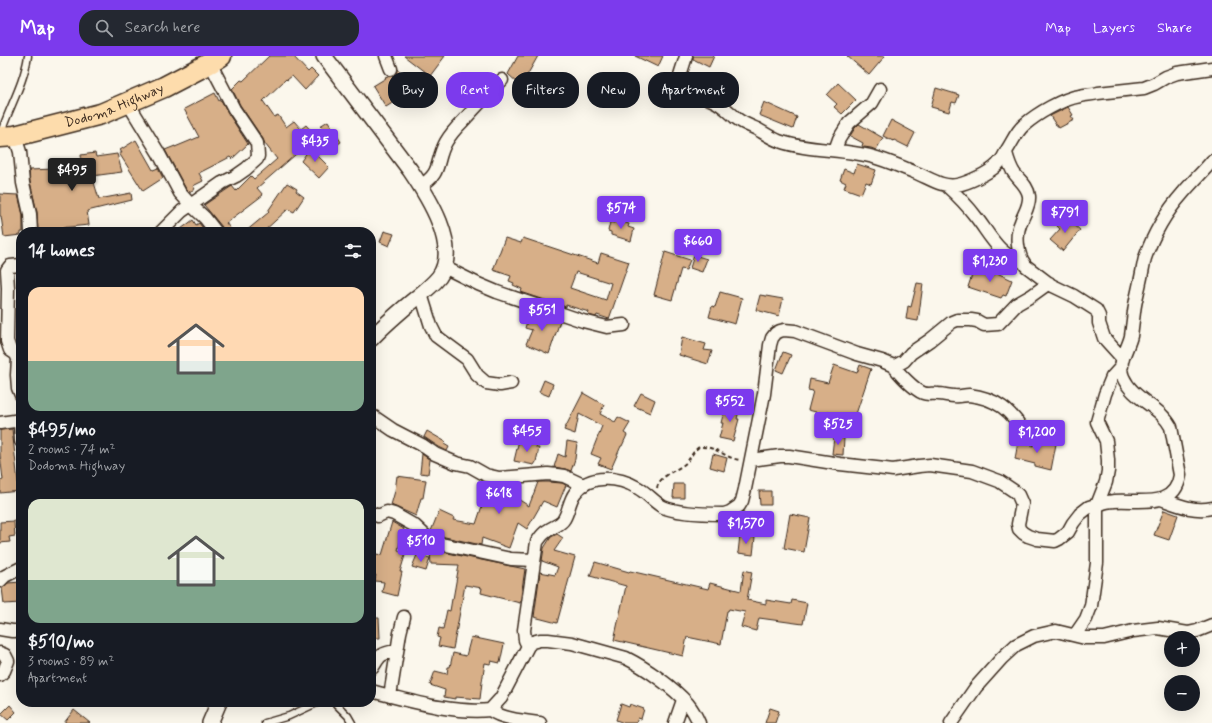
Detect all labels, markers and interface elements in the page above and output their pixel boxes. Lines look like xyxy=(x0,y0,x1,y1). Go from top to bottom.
search box xyxy=(79,10,359,46)
text: Map xyxy=(20,16,55,41)
icon: search xyxy=(93,17,115,39)
text: Search here xyxy=(125,18,200,38)
text: Map xyxy=(1045,19,1071,37)
text: Layers xyxy=(1093,19,1135,37)
text: Share xyxy=(1157,19,1192,37)
chip: Buy xyxy=(388,72,438,108)
chip: Rent xyxy=(446,72,504,108)
chip: Filters xyxy=(512,72,579,108)
chip: New xyxy=(587,72,640,108)
chip: Apartment xyxy=(648,72,739,108)
street label: Dodoma Highway xyxy=(63,79,167,132)
pin: $435 xyxy=(291,129,339,163)
text: $435 xyxy=(301,133,329,150)
pin: $495 xyxy=(48,158,96,192)
text: $495 xyxy=(57,162,87,179)
pin: $574 xyxy=(597,196,645,230)
text: $574 xyxy=(606,200,636,217)
pin: $791 xyxy=(1041,200,1089,234)
text: $791 xyxy=(1051,204,1079,221)
pin: $660 xyxy=(674,229,722,263)
text: $660 xyxy=(683,233,713,250)
text: 14 homes xyxy=(28,240,95,262)
icon: filters xyxy=(342,240,364,262)
pin: $1,230 xyxy=(957,249,1023,283)
text: $1,230 xyxy=(972,253,1008,270)
pin: $551 xyxy=(518,298,566,332)
text: $551 xyxy=(528,302,556,319)
icon: home xyxy=(160,313,232,385)
pin: $552 xyxy=(706,389,754,423)
text: $552 xyxy=(715,393,745,410)
pin: $525 xyxy=(814,412,862,446)
text: $525 xyxy=(823,416,853,433)
text: $495/mo xyxy=(28,419,96,441)
pin: $455 xyxy=(503,419,551,453)
pin: $1,200 xyxy=(1004,420,1070,454)
text: $455 xyxy=(512,423,542,440)
text: $1,200 xyxy=(1018,424,1056,441)
text: 2 rooms · 74 m² xyxy=(28,441,115,458)
text: Dodoma Highway xyxy=(28,458,125,475)
pin: $618 xyxy=(475,481,523,515)
text: $618 xyxy=(486,485,512,502)
pin: $1,570 xyxy=(713,511,779,545)
text: $1,570 xyxy=(727,515,765,532)
icon: home xyxy=(160,525,232,597)
pin: $510 xyxy=(397,529,445,563)
text: $510 xyxy=(407,533,435,550)
text: $510/mo xyxy=(28,631,94,653)
map controls xyxy=(1164,631,1200,711)
button: + xyxy=(1164,631,1200,667)
text: 3 rooms · 89 m² xyxy=(28,653,114,670)
text: Apartment xyxy=(28,670,87,687)
button: − xyxy=(1164,675,1200,711)

